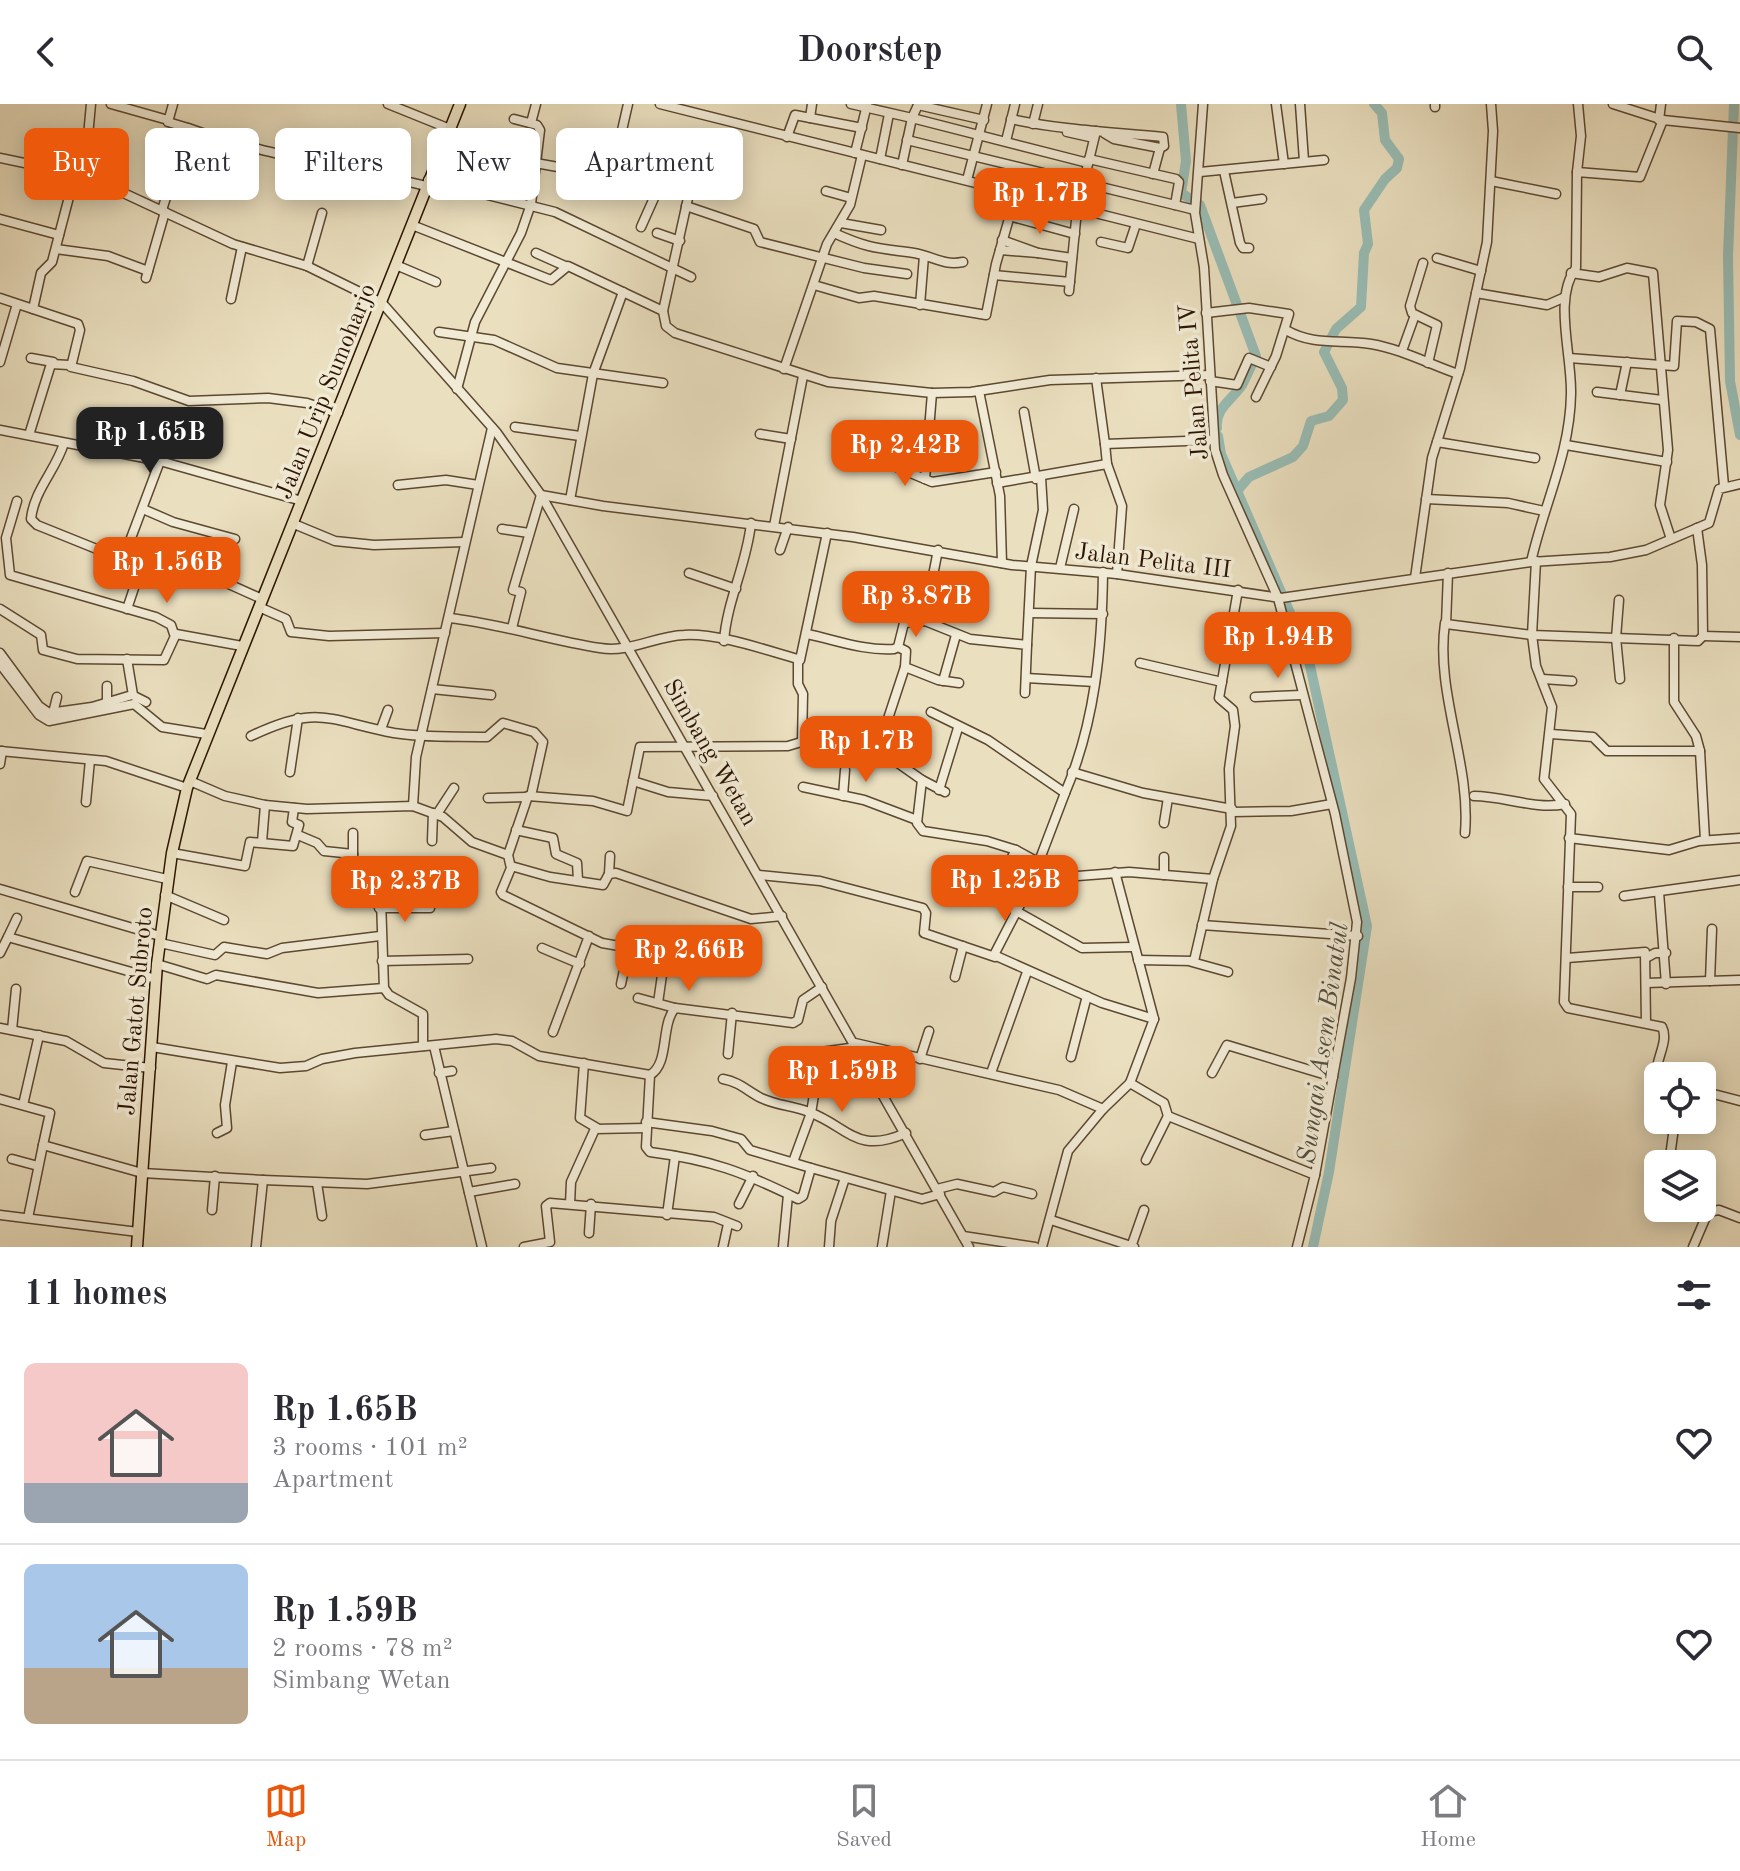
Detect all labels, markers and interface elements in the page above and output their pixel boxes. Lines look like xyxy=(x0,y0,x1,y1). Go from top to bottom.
icon: back xyxy=(24,30,68,74)
icon: search xyxy=(1672,30,1716,74)
text: Doorstep xyxy=(797,34,943,70)
chip: Buy xyxy=(24,128,129,200)
chip: Rent xyxy=(145,128,259,200)
chip: Filters xyxy=(275,128,411,200)
chip: New xyxy=(427,128,540,200)
chip: Apartment xyxy=(556,128,743,200)
pin: Rp 1.7B xyxy=(966,168,1114,236)
text: Rp 1.7B xyxy=(992,181,1088,207)
street label: Jalan Urip Sumoharjo xyxy=(273,281,381,503)
street label: Jalan Pelita IV xyxy=(1176,303,1214,461)
pin: Rp 1.65B xyxy=(67,407,233,475)
text: Rp 1.65B xyxy=(94,420,206,446)
pin: Rp 2.42B xyxy=(822,420,988,488)
text: Rp 2.42B xyxy=(849,433,961,459)
pin: Rp 1.56B xyxy=(84,537,250,605)
street label: Jalan Pelita III xyxy=(1073,540,1232,583)
text: Rp 1.56B xyxy=(111,550,223,576)
pin: Rp 3.87B xyxy=(833,571,999,639)
text: Rp 3.87B xyxy=(860,584,972,610)
pin: Rp 1.94B xyxy=(1195,612,1361,680)
text: Rp 1.94B xyxy=(1222,625,1334,651)
street label: Simbang Wetan xyxy=(658,676,761,830)
pin: Rp 1.7B xyxy=(792,716,940,784)
text: Rp 1.7B xyxy=(818,729,914,755)
pin: Rp 1.25B xyxy=(922,855,1088,923)
pin: Rp 2.37B xyxy=(322,856,488,924)
text: Rp 1.25B xyxy=(949,868,1061,894)
text: Rp 2.37B xyxy=(349,869,461,895)
street label: Jalan Gatot Subroto xyxy=(116,906,158,1117)
water label: Sungai Asem Binatul xyxy=(1294,921,1354,1165)
pin: Rp 2.66B xyxy=(606,925,772,993)
text: Rp 2.66B xyxy=(633,938,745,964)
pin: Rp 1.59B xyxy=(759,1046,925,1114)
text: Rp 1.59B xyxy=(786,1059,898,1085)
map controls xyxy=(1644,1062,1716,1222)
button: locate xyxy=(1644,1062,1716,1134)
button: layers xyxy=(1644,1150,1716,1222)
icon: filters xyxy=(1672,1273,1716,1317)
text: 11 homes xyxy=(24,1278,167,1312)
text: Rp 1.65B xyxy=(272,1394,418,1428)
icon: home xyxy=(88,1395,184,1491)
icon: heart xyxy=(1672,1421,1716,1465)
text: 3 rooms · 101 m² xyxy=(272,1435,468,1461)
text: Apartment xyxy=(272,1467,394,1493)
text: Rp 1.59B xyxy=(272,1595,418,1629)
icon: home xyxy=(88,1596,184,1692)
icon: heart xyxy=(1672,1622,1716,1666)
text: 2 rooms · 78 m² xyxy=(272,1636,453,1662)
text: Simbang Wetan xyxy=(272,1668,451,1694)
tab: Map xyxy=(264,1779,308,1854)
tab: Saved xyxy=(836,1779,892,1854)
tab: Home xyxy=(1420,1779,1476,1854)

